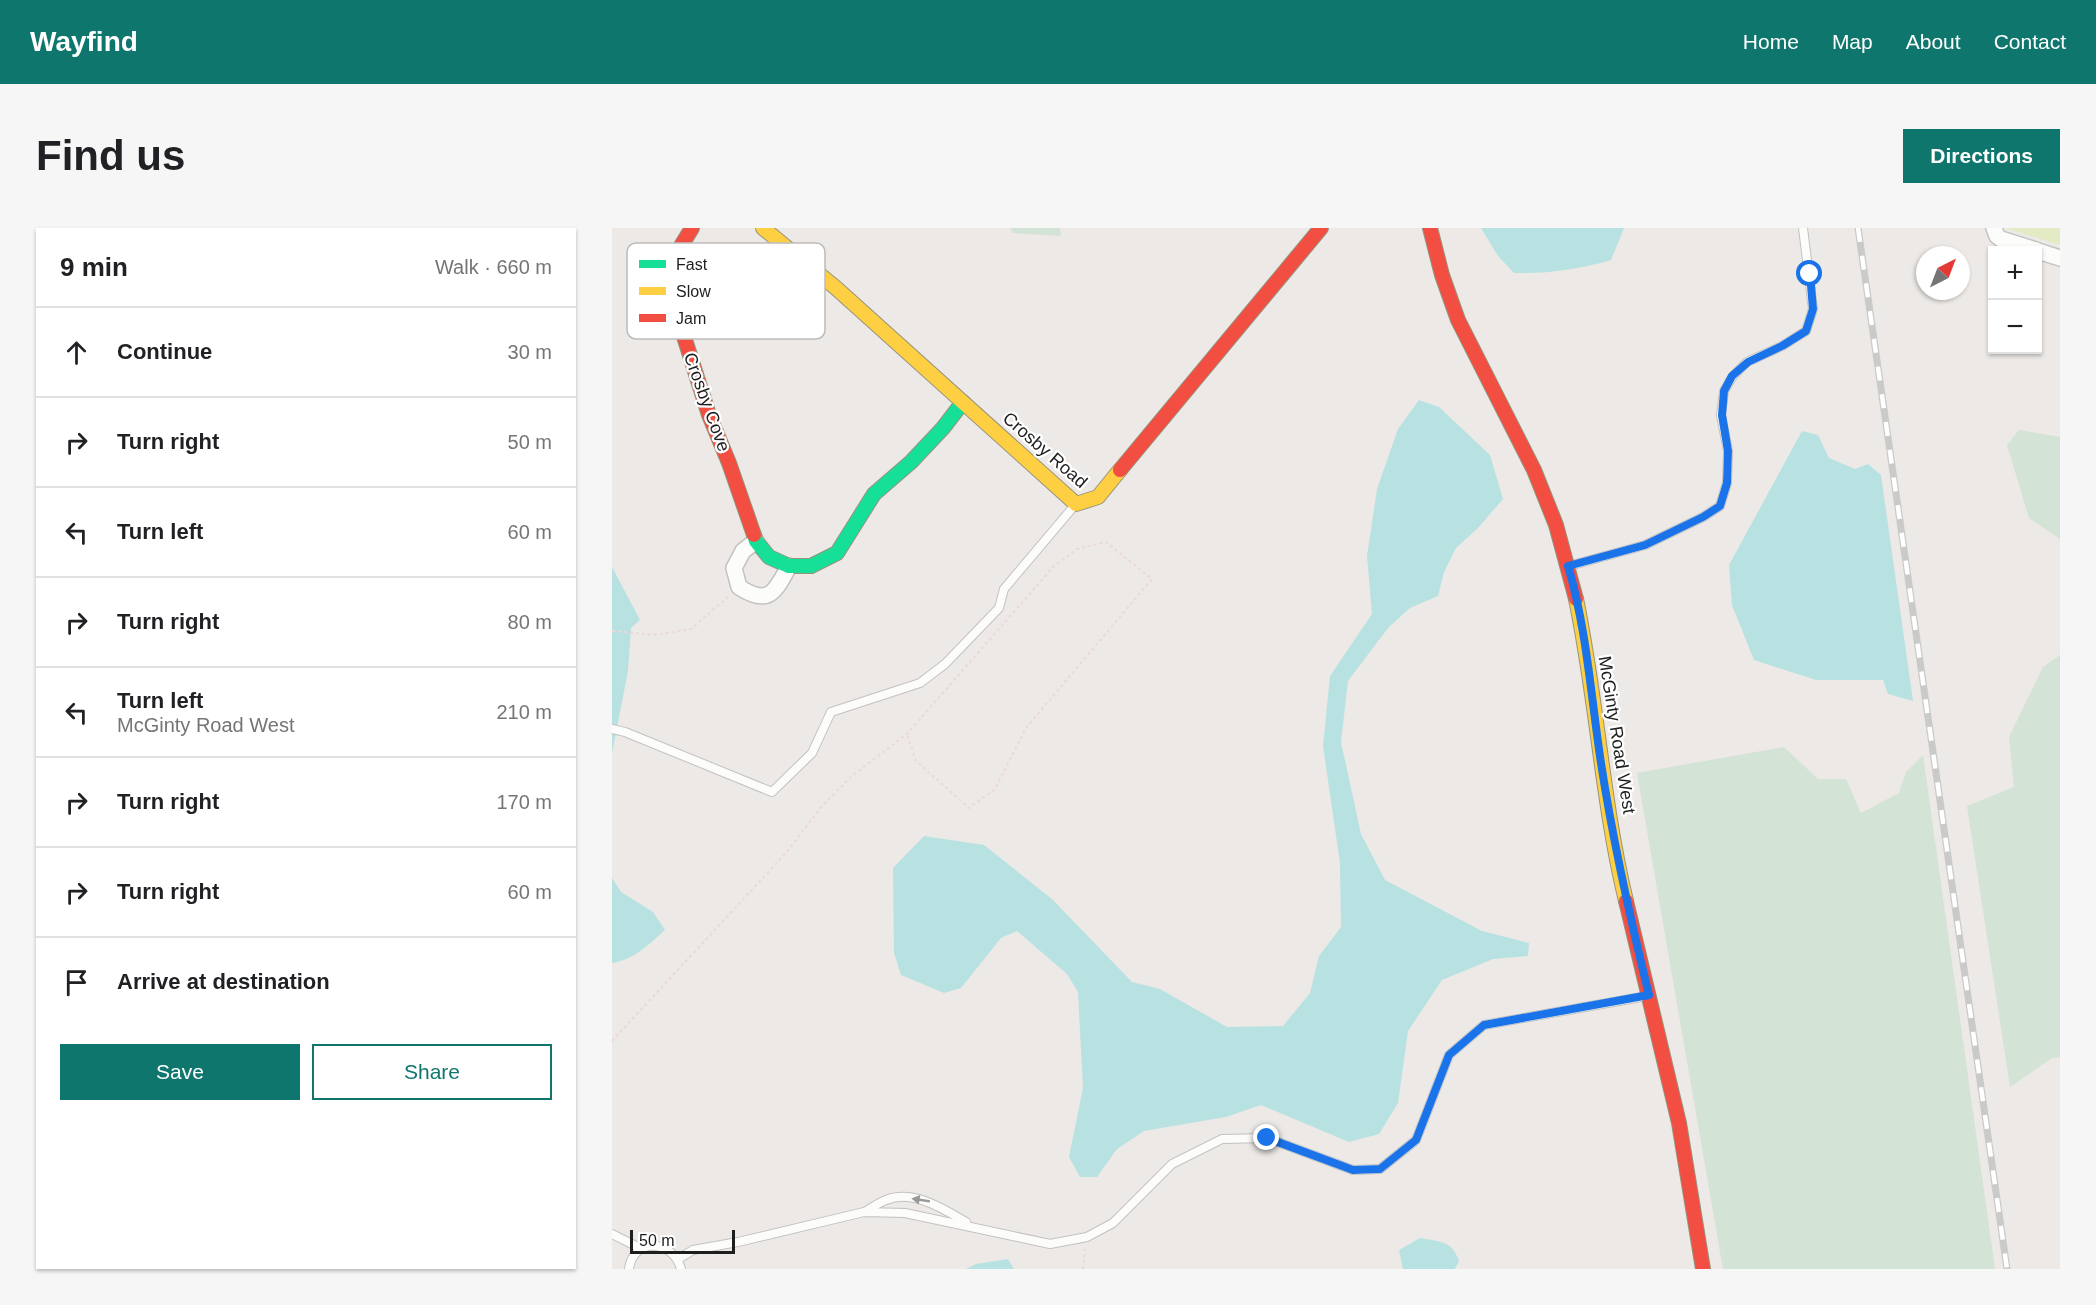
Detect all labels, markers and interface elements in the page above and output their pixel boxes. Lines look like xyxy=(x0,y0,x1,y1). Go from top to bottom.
text: Wayfind xyxy=(30,26,138,57)
text: Home xyxy=(1743,30,1799,53)
text: Map xyxy=(1832,30,1873,53)
text: About xyxy=(1906,30,1961,53)
text: Contact xyxy=(1994,30,2066,53)
button: Directions xyxy=(1903,129,2060,183)
text: Find us xyxy=(36,132,185,179)
legend xyxy=(627,243,825,339)
north arrow xyxy=(1916,246,1970,300)
map controls xyxy=(1988,246,2042,354)
button: + xyxy=(1988,246,2042,300)
text: 9 min xyxy=(60,252,128,282)
text: Walk · 660 m xyxy=(435,256,552,278)
text: Fast xyxy=(676,256,708,273)
route start xyxy=(1796,260,1822,286)
text: Slow xyxy=(676,283,711,300)
button: − xyxy=(1988,300,2042,354)
text: Jam xyxy=(676,310,706,327)
icon: ahead xyxy=(60,336,93,369)
text: Continue xyxy=(117,339,212,364)
text: 30 m xyxy=(508,341,552,363)
street label: Crosby Cove xyxy=(680,350,734,454)
street label: Crosby Road xyxy=(999,408,1091,492)
icon: right xyxy=(60,426,93,459)
text: Turn right xyxy=(117,429,219,454)
text: 50 m xyxy=(508,431,552,453)
icon: left xyxy=(60,516,93,549)
text: Turn left xyxy=(117,519,203,544)
text: 60 m xyxy=(508,521,552,543)
icon: right xyxy=(60,606,93,639)
text: Turn right xyxy=(117,609,219,634)
text: 80 m xyxy=(508,611,552,633)
street label: McGinty Road West xyxy=(1595,655,1639,815)
text: Turn left xyxy=(117,688,203,713)
icon: left xyxy=(60,696,93,729)
text: 210 m xyxy=(496,701,552,723)
text: McGinty Road West xyxy=(117,714,294,736)
icon: right xyxy=(60,786,93,819)
text: Turn right xyxy=(117,789,219,814)
text: 170 m xyxy=(496,791,552,813)
icon: right xyxy=(60,876,93,909)
text: Turn right xyxy=(117,879,219,904)
text: 60 m xyxy=(508,881,552,903)
icon: arrive xyxy=(60,966,93,999)
text: Arrive at destination xyxy=(117,969,330,994)
button: Save xyxy=(60,1044,300,1100)
button: Share xyxy=(312,1044,552,1100)
route end xyxy=(1253,1124,1279,1150)
one-way arrow xyxy=(911,1196,930,1205)
scale bar xyxy=(630,1227,735,1254)
text: 50 m xyxy=(639,1232,675,1249)

